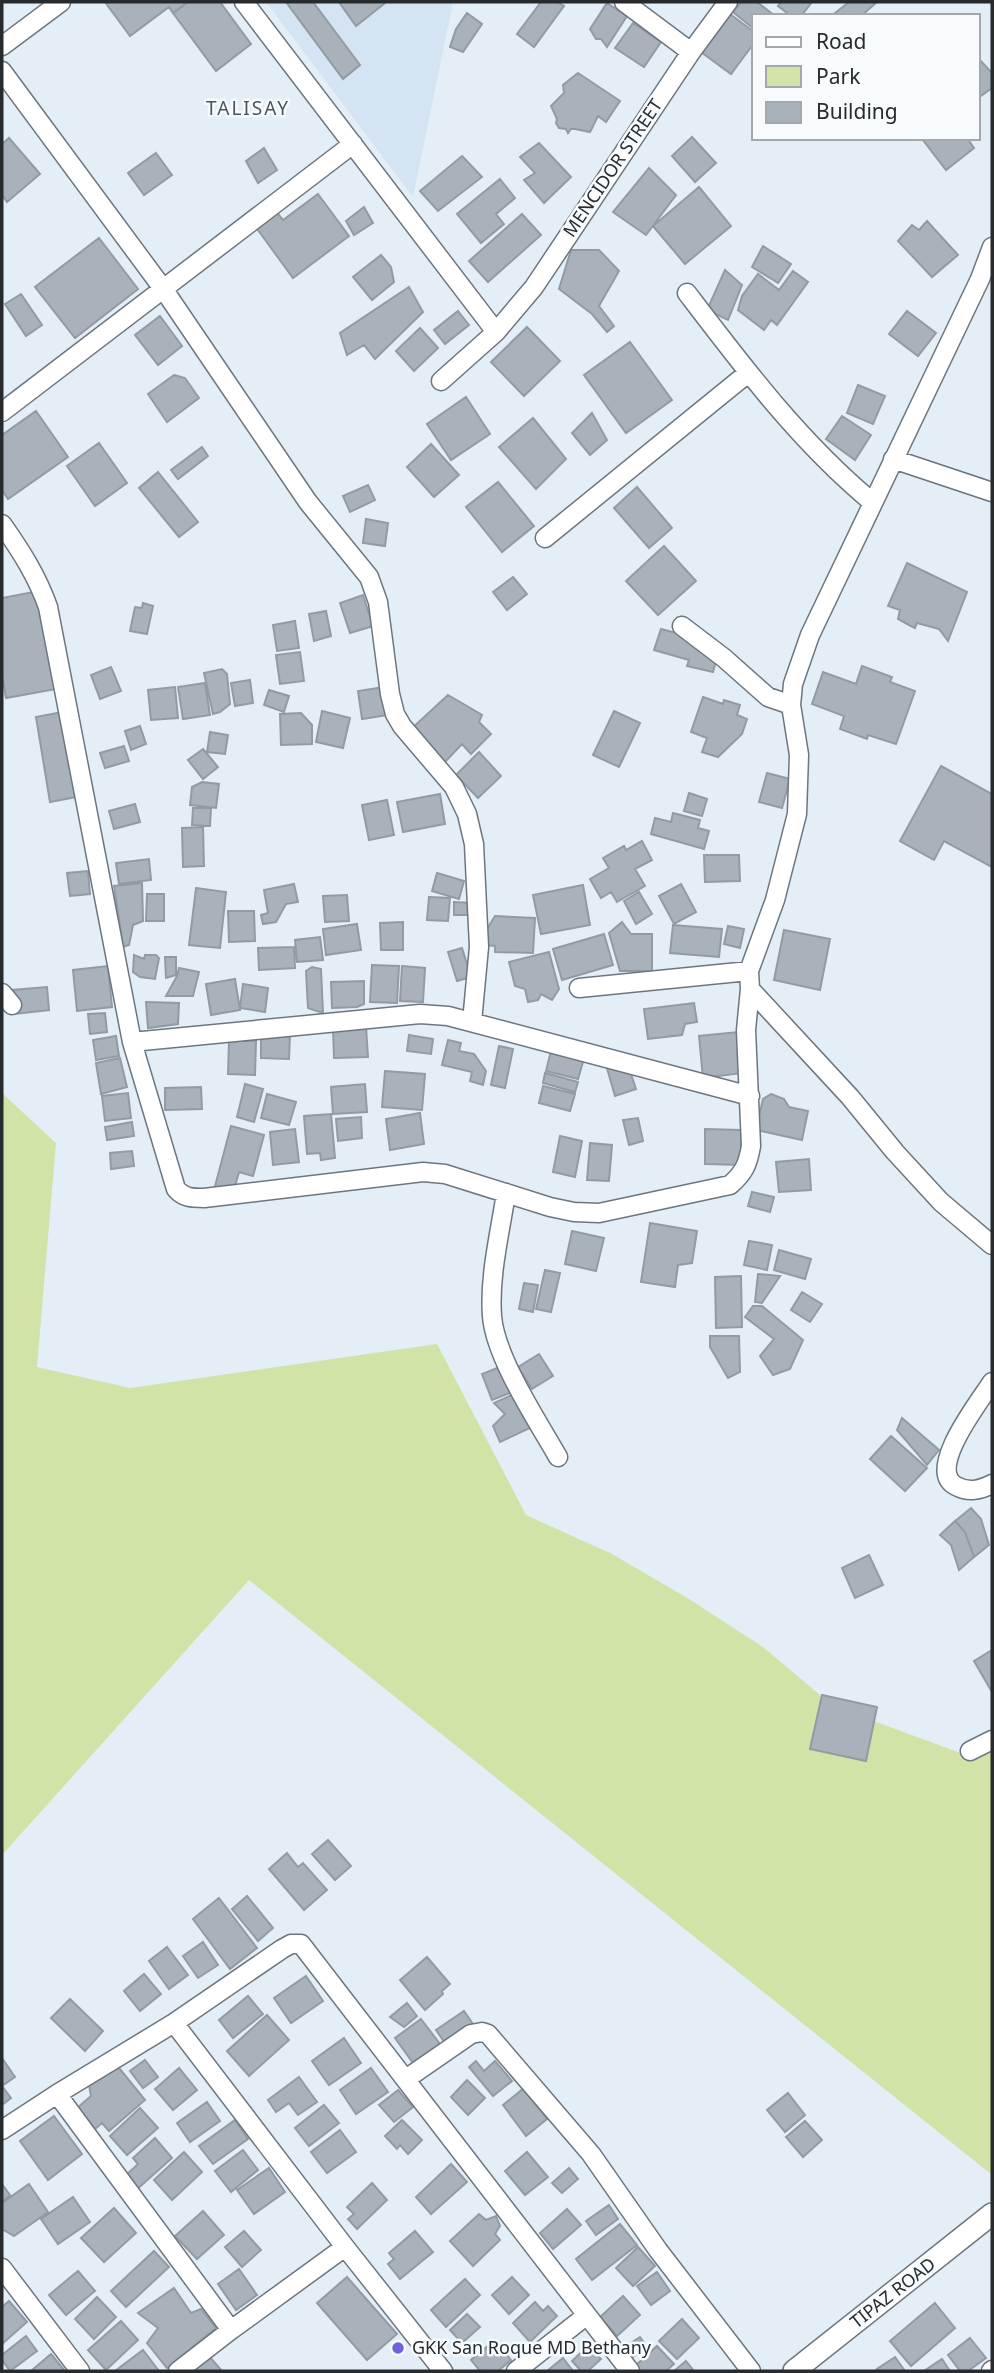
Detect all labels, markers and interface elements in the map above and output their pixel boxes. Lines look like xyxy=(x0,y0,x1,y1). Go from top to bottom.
legend xyxy=(752,14,980,140)
text: Road xyxy=(816,27,866,55)
text: Park xyxy=(816,62,861,90)
street label: MENCIDOR STREET xyxy=(557,94,667,241)
district label: TALISAY xyxy=(206,95,290,121)
text: Building xyxy=(816,97,898,125)
street label: TIPAZ ROAD xyxy=(845,2251,940,2333)
place label: GKK San Roque MD Bethany xyxy=(412,2335,652,2359)
marker: GKK San Roque MD Bethany xyxy=(390,2340,406,2356)

